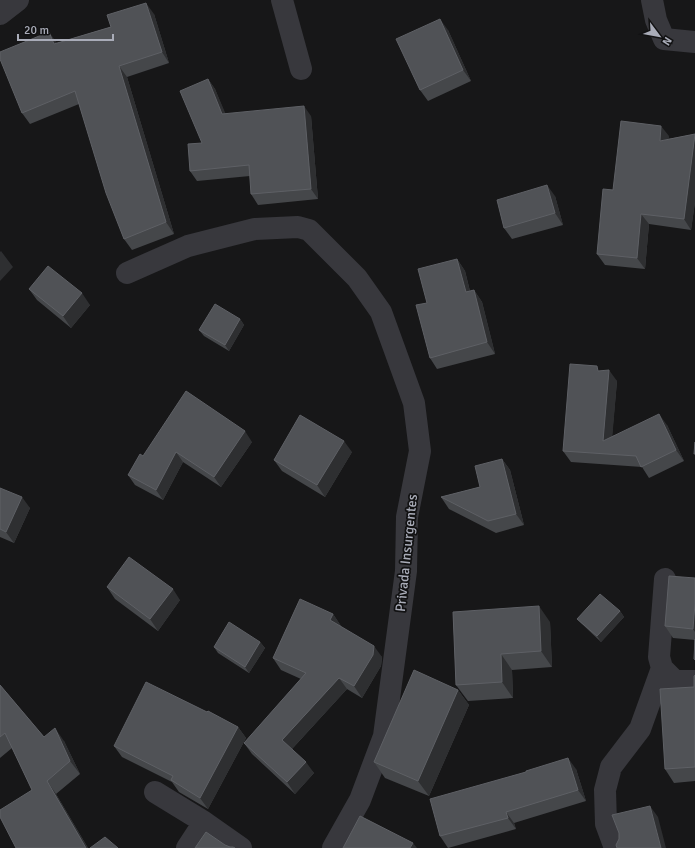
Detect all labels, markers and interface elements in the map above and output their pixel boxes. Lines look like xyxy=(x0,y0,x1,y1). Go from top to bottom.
scale bar xyxy=(18,16,113,42)
north arrow xyxy=(639,16,679,56)
text: 20 m xyxy=(24,23,49,38)
text: N xyxy=(660,34,675,48)
street label: Privada Insurgentes xyxy=(392,493,421,613)

